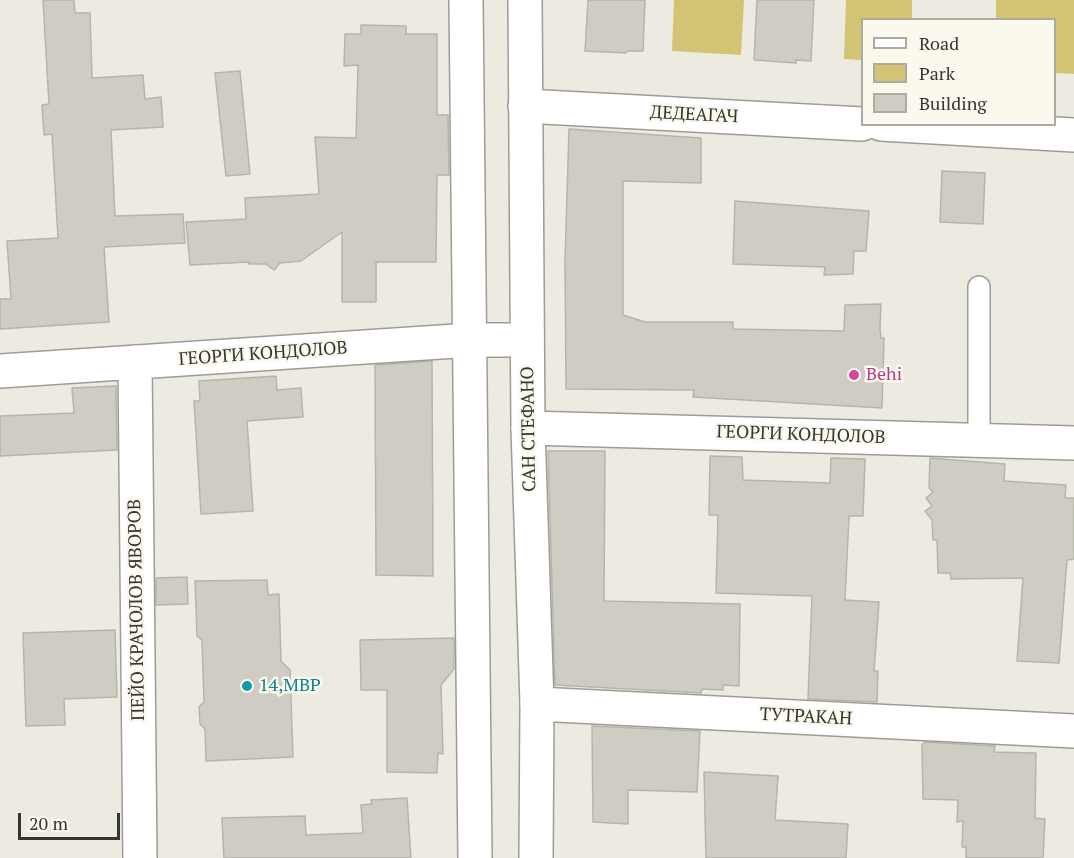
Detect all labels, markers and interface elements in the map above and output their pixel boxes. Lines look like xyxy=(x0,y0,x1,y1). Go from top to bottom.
legend xyxy=(861,18,1056,126)
text: Road xyxy=(919,31,959,55)
text: Park xyxy=(919,61,955,85)
text: Building xyxy=(919,91,987,115)
street label: ДЕДЕАГАЧ xyxy=(649,102,739,128)
street label: ГЕОРГИ КОНДОЛОВ xyxy=(178,337,348,371)
place label: Behi xyxy=(866,364,902,386)
street label: САН СТЕФАНО xyxy=(517,366,541,492)
marker: Behi xyxy=(847,368,861,382)
street label: ГЕОРГИ КОНДОЛОВ xyxy=(716,421,886,449)
street label: ПЕЙО КРАЧОЛОВ ЯВОРОВ xyxy=(124,499,150,721)
place label: 14,МВР xyxy=(259,675,321,697)
marker: 14,МВР xyxy=(240,679,254,693)
street label: ТУТРАКАН xyxy=(759,704,853,730)
scale bar xyxy=(21,801,123,839)
text: 20 m xyxy=(29,811,68,835)

